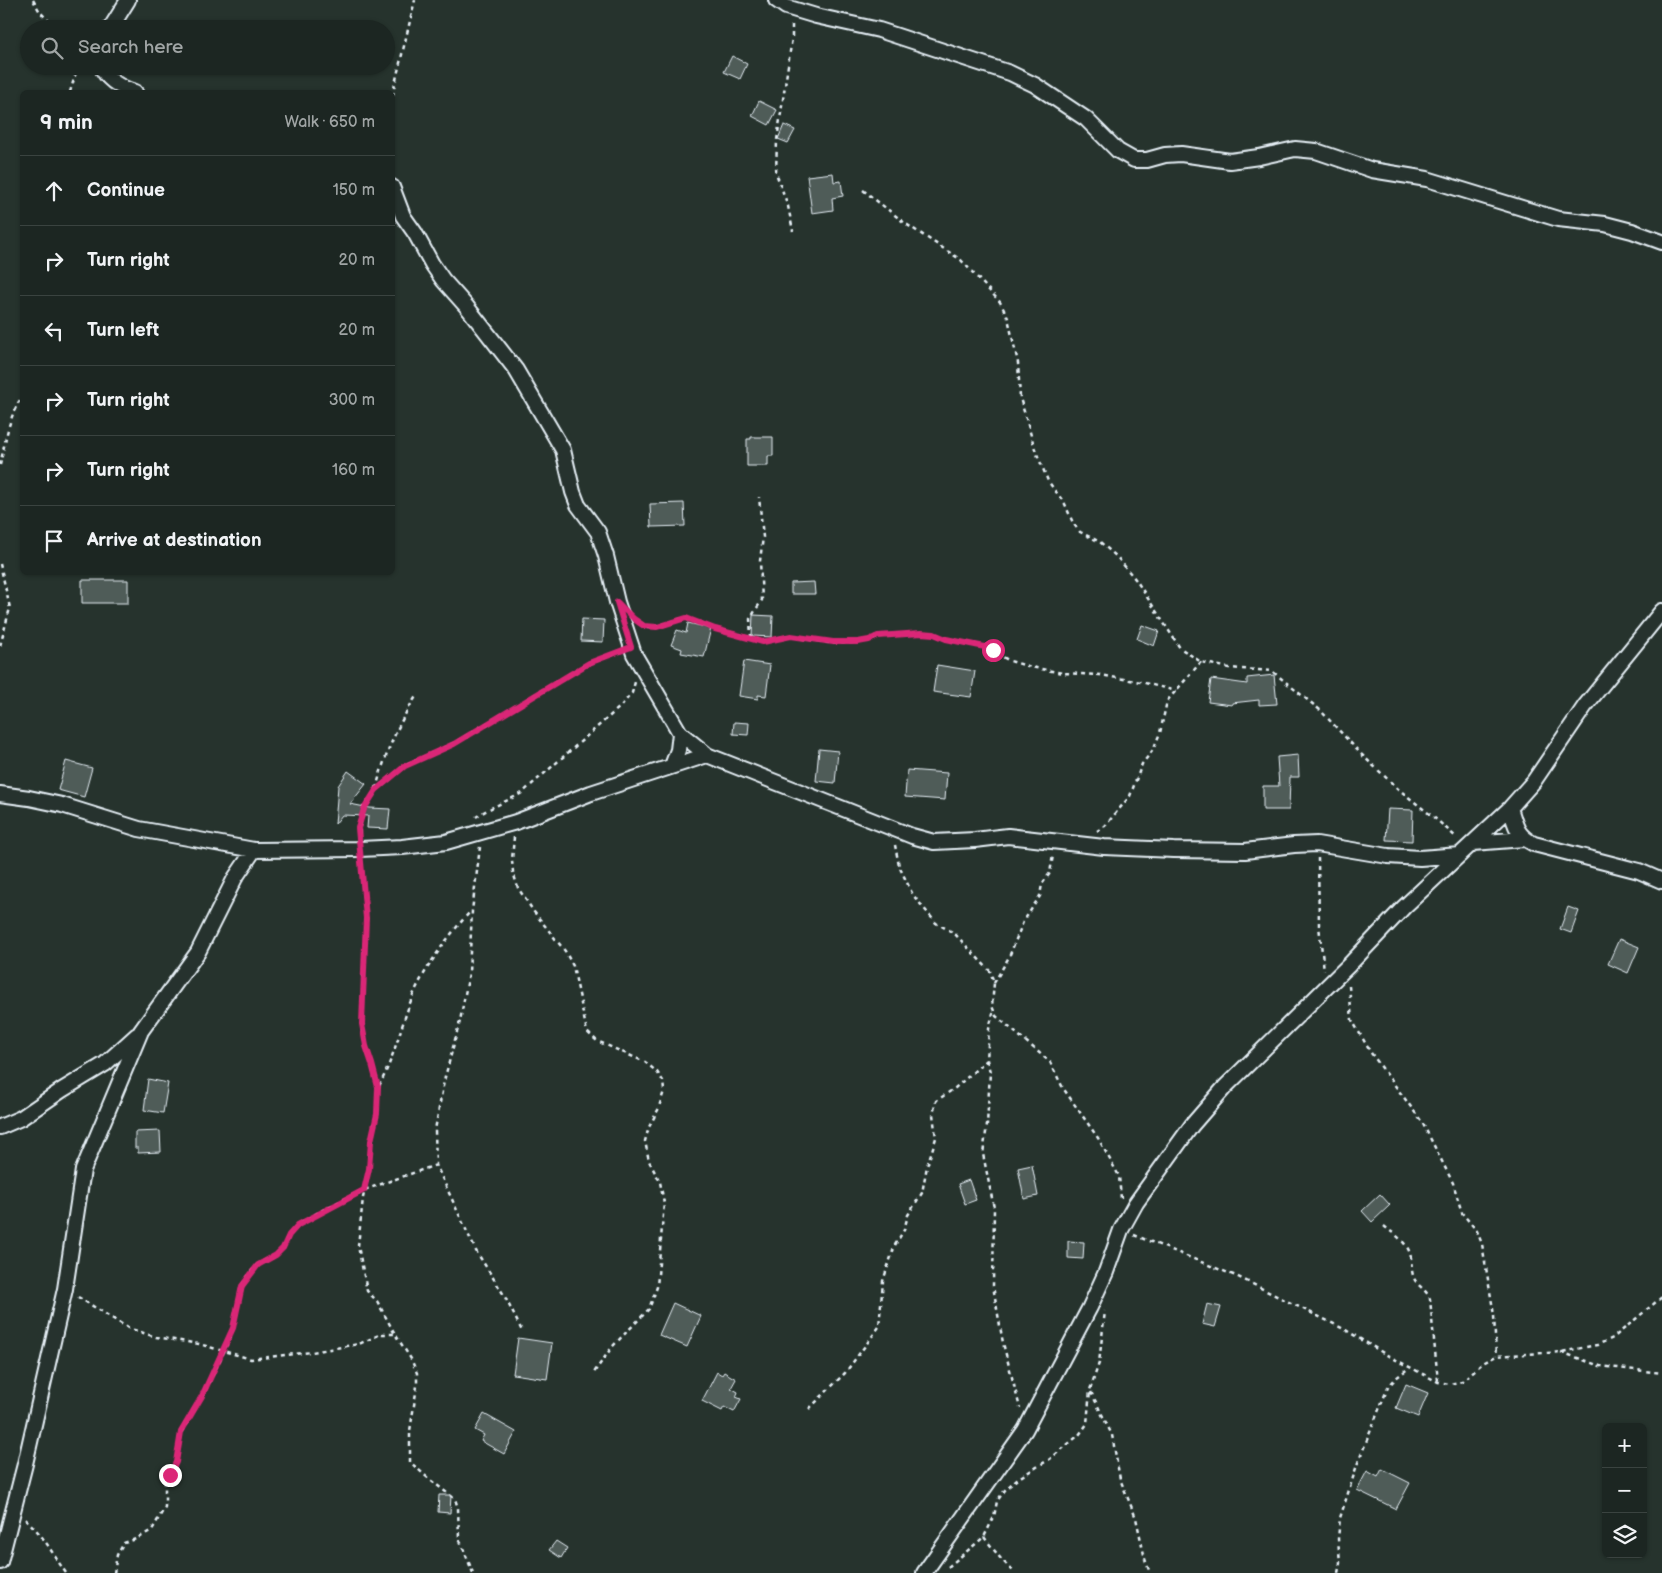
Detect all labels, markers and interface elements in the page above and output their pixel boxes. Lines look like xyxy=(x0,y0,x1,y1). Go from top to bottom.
search box xyxy=(20,20,395,75)
icon: search xyxy=(38,34,66,62)
text: Search here xyxy=(78,36,183,59)
text: 9 min xyxy=(40,110,93,135)
text: Walk · 650 m xyxy=(285,113,375,132)
icon: ahead xyxy=(40,177,68,205)
text: Continue xyxy=(87,179,165,202)
text: 150 m xyxy=(333,181,375,200)
icon: right xyxy=(40,247,68,275)
text: Turn right xyxy=(87,249,170,272)
text: 20 m xyxy=(339,251,375,270)
icon: left xyxy=(40,317,68,345)
text: Turn left xyxy=(87,319,159,342)
text: 20 m xyxy=(339,321,375,340)
icon: right xyxy=(40,387,68,415)
text: Turn right xyxy=(87,389,170,412)
text: 300 m xyxy=(329,391,375,410)
icon: right xyxy=(40,457,68,485)
text: Turn right xyxy=(87,459,170,482)
text: 160 m xyxy=(332,461,375,480)
icon: arrive xyxy=(40,527,68,555)
text: Arrive at destination xyxy=(87,529,262,552)
route start xyxy=(982,639,1005,662)
map controls xyxy=(1602,1423,1647,1558)
button: + xyxy=(1602,1423,1647,1468)
route end xyxy=(159,1464,182,1487)
button: − xyxy=(1602,1468,1647,1513)
button: layers xyxy=(1602,1513,1647,1558)

